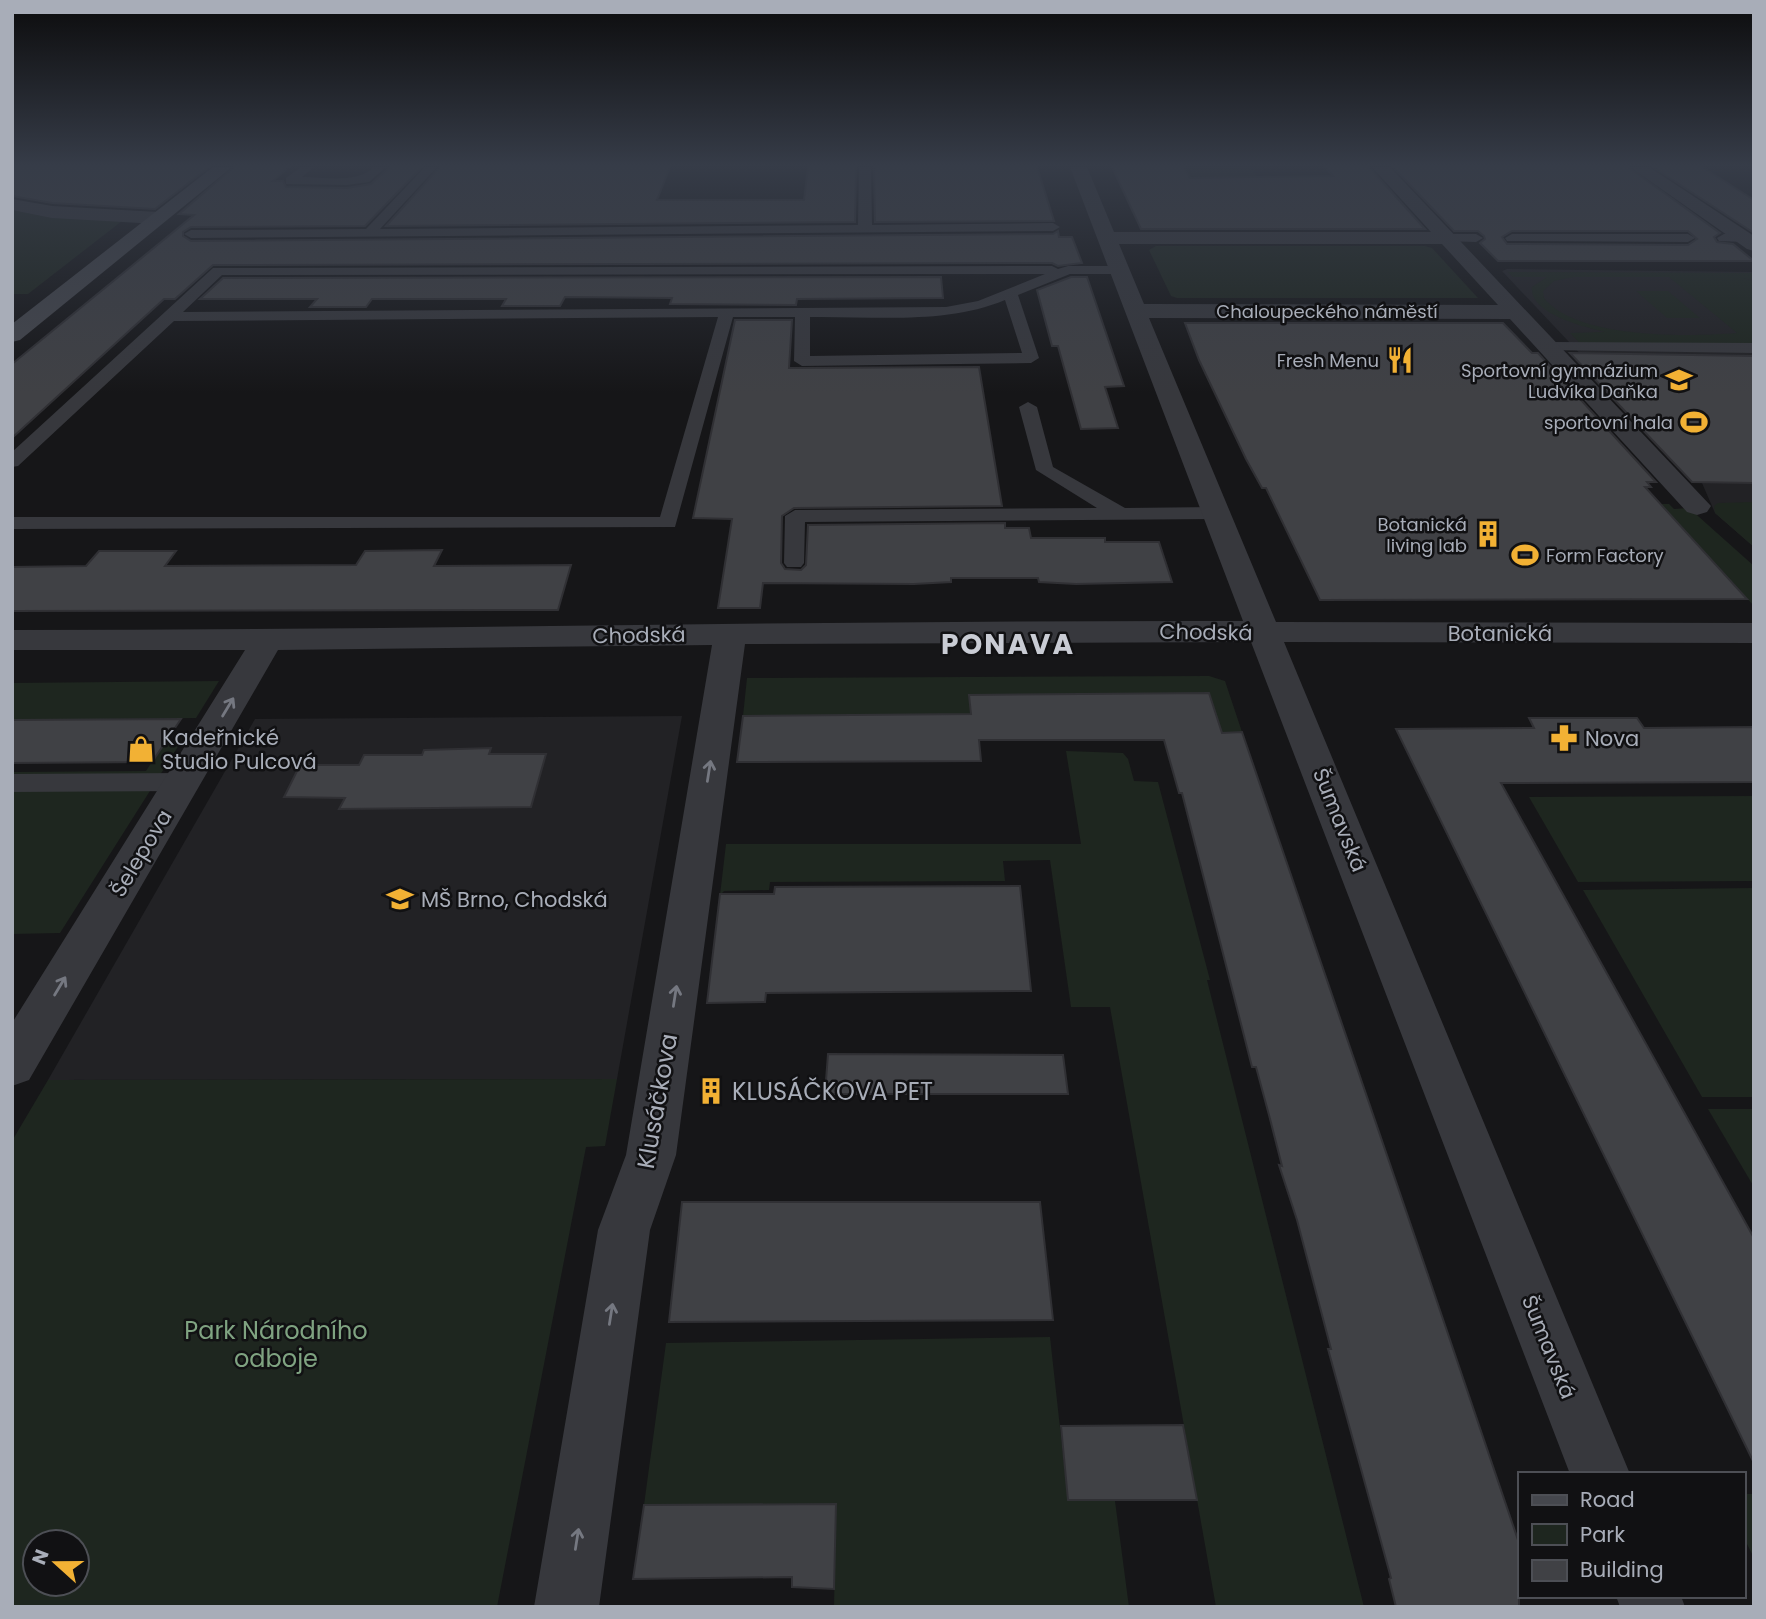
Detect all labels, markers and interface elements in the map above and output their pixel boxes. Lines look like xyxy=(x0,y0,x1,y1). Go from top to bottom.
street label: Chaloupeckého náměstí xyxy=(1216,299,1438,324)
restaurant icon: Fresh Menu xyxy=(1385,345,1415,375)
place label: Fresh Menu xyxy=(1277,348,1379,373)
place label: Sportovní gymnázium Ludvíka Daňka xyxy=(1461,358,1658,404)
school or university icon: Sportovní gymnázium Ludvíka Daňka xyxy=(1664,365,1694,395)
sports icon: sportovní hala xyxy=(1679,407,1709,437)
place label: sportovní hala xyxy=(1544,410,1673,435)
place label: Botanická living lab xyxy=(1377,512,1467,558)
building icon: Botanická living lab xyxy=(1473,519,1503,549)
sports icon: Form Factory xyxy=(1510,540,1540,570)
place label: Form Factory xyxy=(1546,543,1664,568)
street label: Chodská xyxy=(1159,617,1253,647)
street label: Botanická xyxy=(1448,619,1552,648)
street label: Chodská xyxy=(592,620,686,650)
district label: PONAVA xyxy=(941,625,1075,664)
one-way arrow xyxy=(221,697,235,717)
place label: Kadeřnické Studio Pulcová xyxy=(162,723,317,776)
pharmacy icon: Nova xyxy=(1549,723,1579,753)
place label: Nova xyxy=(1585,724,1639,753)
shop icon: Kadeřnické Studio Pulcová xyxy=(126,734,156,764)
one-way arrow xyxy=(703,761,716,783)
street label: Šumavská xyxy=(1306,764,1374,876)
street label: Šelepova xyxy=(104,804,178,902)
school or university icon: MŠ Brno, Chodská xyxy=(385,884,415,914)
place label: MŠ Brno, Chodská xyxy=(421,885,608,914)
one-way arrow xyxy=(54,976,68,996)
one-way arrow xyxy=(669,985,682,1008)
street label: Klusáčkova xyxy=(629,1031,685,1171)
place label: KLUSÁČKOVA PET xyxy=(732,1075,933,1108)
building icon: KLUSÁČKOVA PET xyxy=(696,1076,726,1106)
street label: Šumavská xyxy=(1515,1291,1583,1403)
one-way arrow xyxy=(605,1304,618,1326)
park label: Park Národního odboje xyxy=(184,1314,368,1375)
legend xyxy=(1518,1472,1745,1598)
text: Road xyxy=(1580,1485,1635,1514)
text: Park xyxy=(1580,1520,1625,1549)
north arrow xyxy=(21,1528,91,1598)
one-way arrow xyxy=(570,1528,583,1551)
text: N xyxy=(25,1546,56,1569)
text: Building xyxy=(1580,1555,1664,1584)

